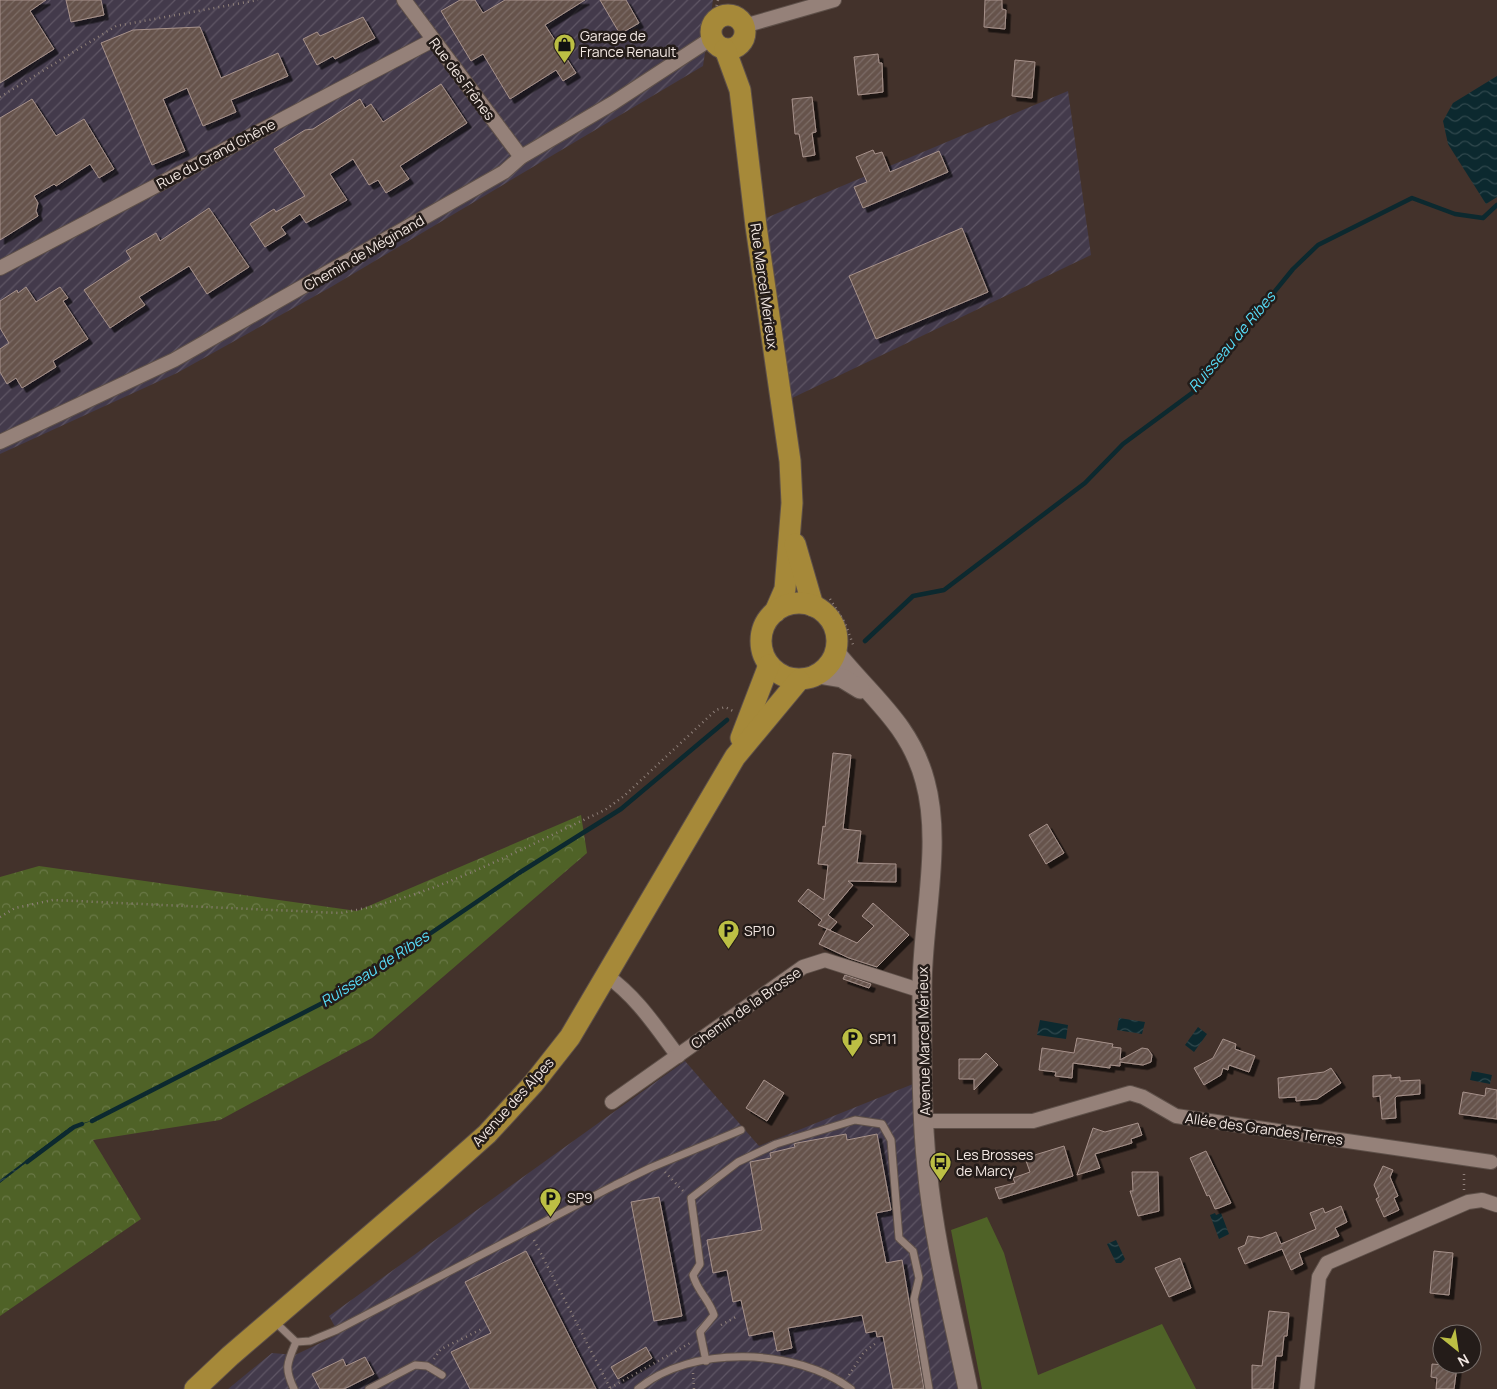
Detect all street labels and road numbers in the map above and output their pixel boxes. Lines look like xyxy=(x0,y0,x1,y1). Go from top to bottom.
street label: Rue des Frênes xyxy=(425,34,500,124)
street label: Rue du Grand Chêne xyxy=(153,114,279,193)
street label: Chemin de Méginand xyxy=(300,210,427,295)
street label: Rue Marcel Merieux xyxy=(746,222,783,351)
street label: Chemin de la Brosse xyxy=(687,962,805,1053)
street label: Avenue Marcel Mérieux xyxy=(913,966,934,1116)
street label: Avenue des Alpes xyxy=(468,1053,558,1150)
street label: Allée des Grandes Terres xyxy=(1184,1108,1344,1149)

